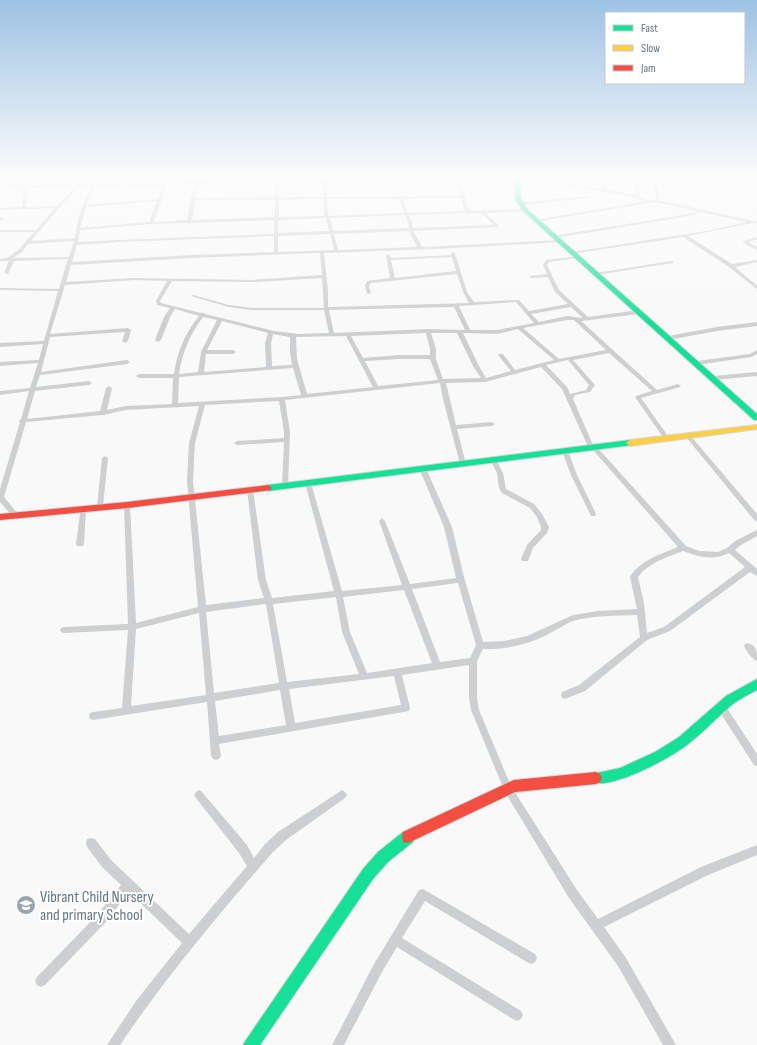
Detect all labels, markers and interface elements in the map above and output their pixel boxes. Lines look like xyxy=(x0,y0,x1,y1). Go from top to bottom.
legend xyxy=(605,12,745,84)
text: Fast xyxy=(641,21,658,36)
text: Slow xyxy=(641,41,660,56)
text: Jam xyxy=(640,61,656,76)
place label: Vibrant Child Nursery and primary School xyxy=(40,888,154,925)
school or university icon: Vibrant Child Nursery and primary School xyxy=(15,894,37,916)

